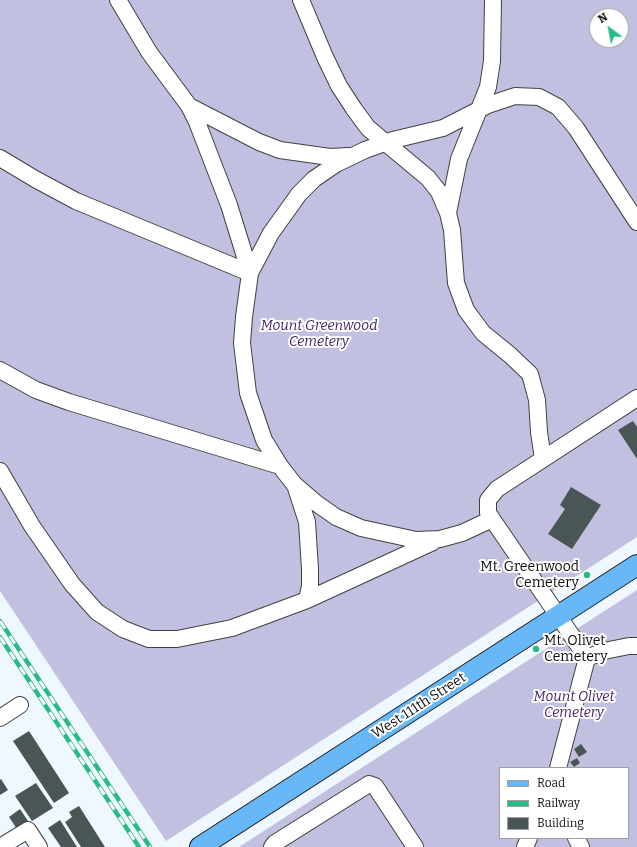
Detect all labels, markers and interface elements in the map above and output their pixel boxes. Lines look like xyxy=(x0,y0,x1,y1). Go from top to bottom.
north arrow xyxy=(589,8,629,48)
text: N xyxy=(596,10,610,26)
park label: Mount Greenwood Cemetery xyxy=(261,318,377,350)
place label: Mt. Greenwood Cemetery xyxy=(480,559,579,592)
marker: Mt. Greenwood Cemetery xyxy=(582,570,592,580)
place label: Mt. Olivet Cemetery xyxy=(544,633,608,666)
marker: Mt. Olivet Cemetery xyxy=(531,644,541,654)
street label: West 111th Street xyxy=(369,669,469,743)
park label: Mount Olivet Cemetery xyxy=(534,689,614,722)
legend xyxy=(499,767,629,839)
text: Road xyxy=(537,776,565,790)
text: Railway xyxy=(537,796,580,810)
text: Building xyxy=(537,816,584,830)

